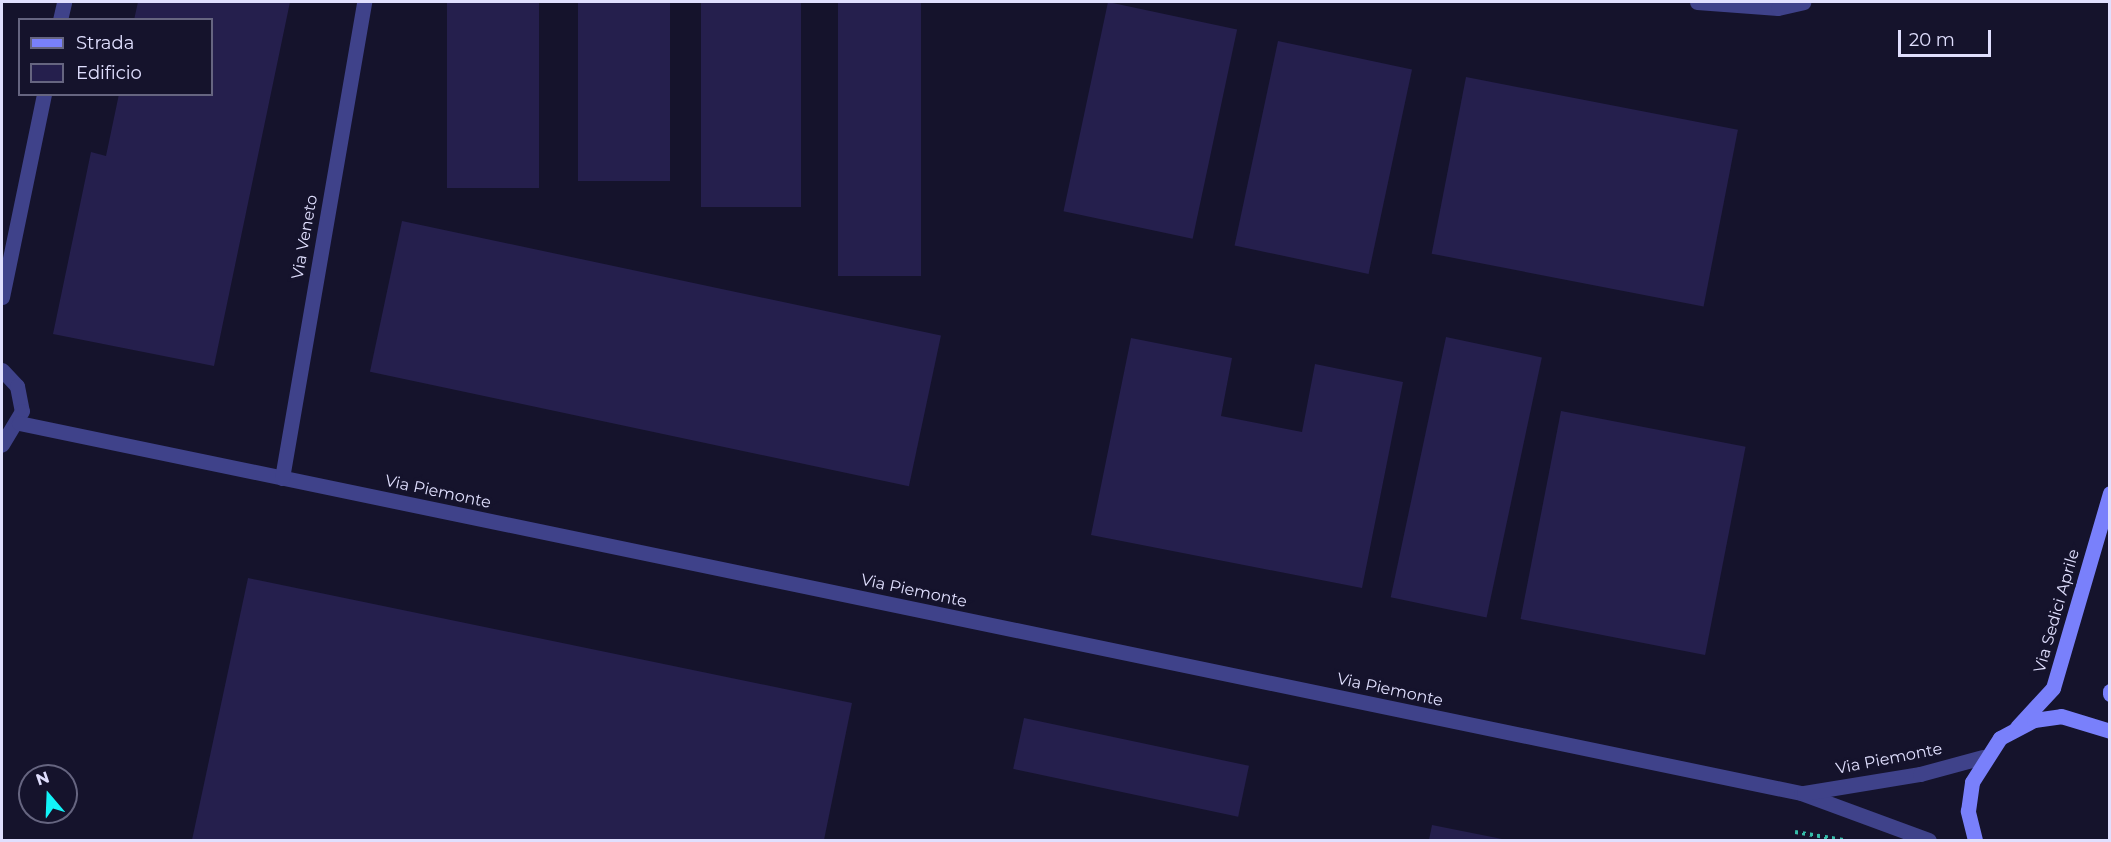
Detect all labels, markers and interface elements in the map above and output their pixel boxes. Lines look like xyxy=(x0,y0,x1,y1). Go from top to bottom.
legend xyxy=(18,18,213,96)
scale bar xyxy=(1901,18,1994,56)
text: 20 m xyxy=(1909,29,1955,51)
text: Strada xyxy=(76,32,134,54)
text: Edificio xyxy=(76,62,142,84)
street label: Via Veneto xyxy=(288,193,322,281)
street label: Via Piemonte xyxy=(383,471,493,513)
street label: Via Sedici Aprile xyxy=(2030,547,2084,675)
street label: Via Piemonte xyxy=(859,570,969,612)
street label: Via Piemonte xyxy=(1335,669,1445,711)
street label: Via Piemonte xyxy=(1834,739,1944,779)
north arrow xyxy=(18,764,78,824)
text: N xyxy=(33,767,52,789)

